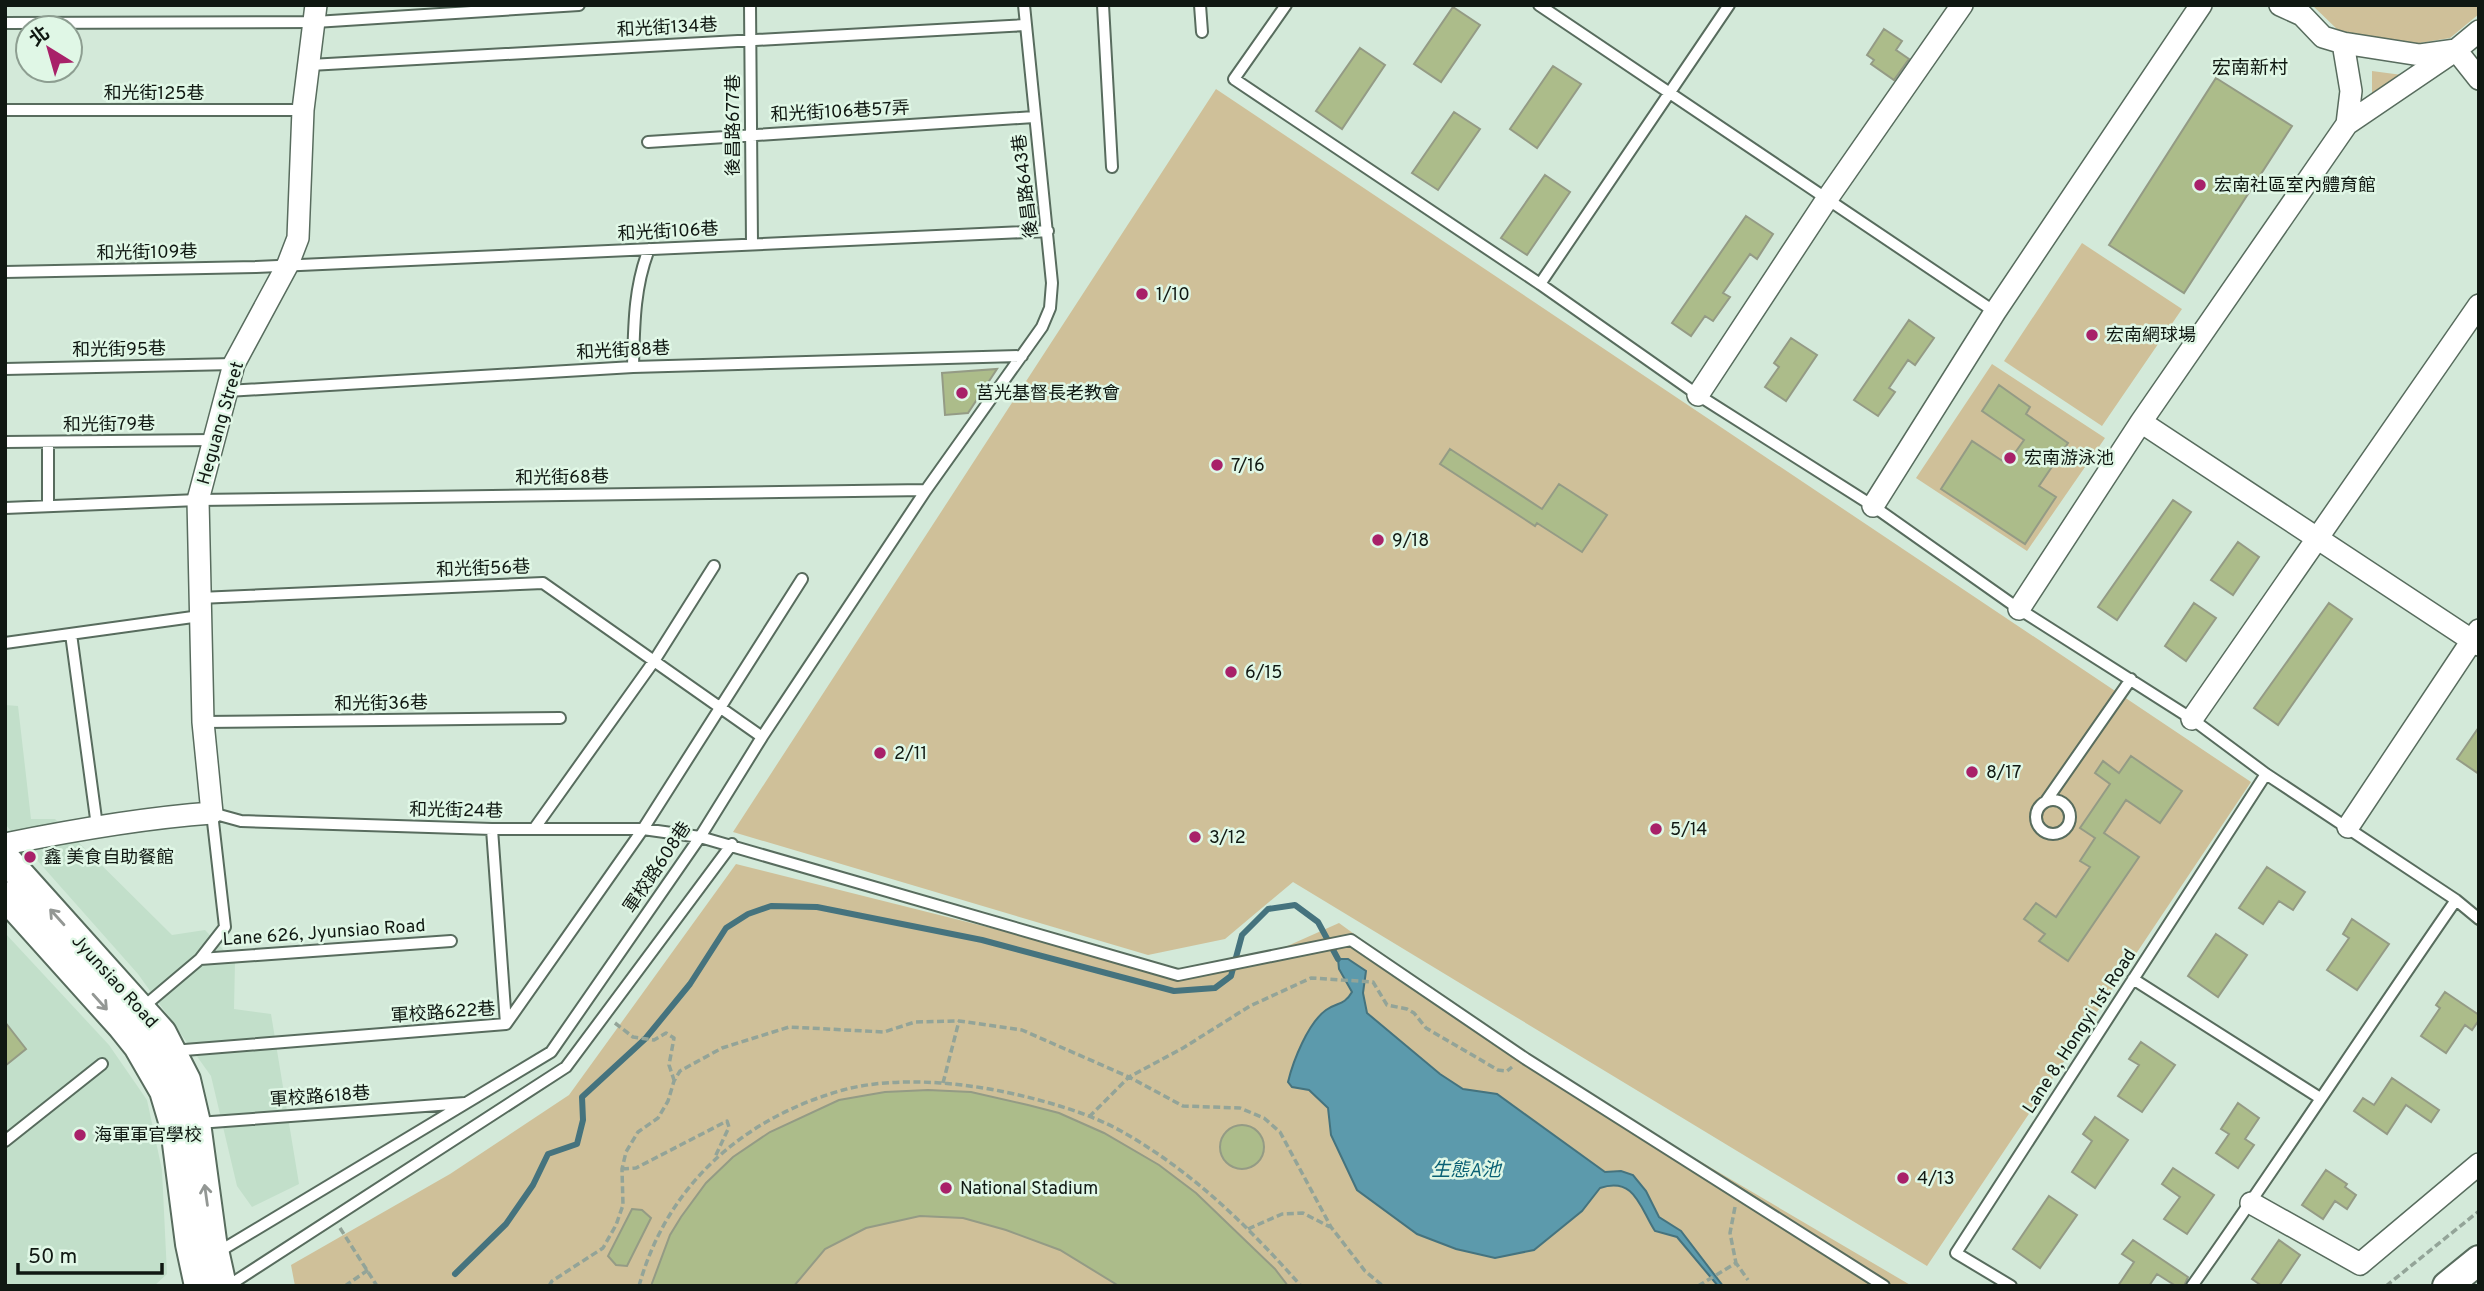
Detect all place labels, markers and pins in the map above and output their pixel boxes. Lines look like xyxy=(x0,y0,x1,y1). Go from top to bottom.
place label: 宏南社區室內體育館 xyxy=(2214,175,2376,198)
marker: 宏南社區室內體育館 xyxy=(2192,177,2208,193)
place label: 1/10 xyxy=(1156,284,1190,307)
marker: 1/10 xyxy=(1134,286,1150,302)
place label: 宏南網球場 xyxy=(2106,325,2196,348)
marker: 宏南網球場 xyxy=(2084,327,2100,343)
place label: 莒光基督長老教會 xyxy=(976,383,1120,406)
marker: 莒光基督長老教會 xyxy=(954,385,970,401)
place label: 宏南游泳池 xyxy=(2024,448,2114,471)
marker: 宏南游泳池 xyxy=(2002,450,2018,466)
place label: 7/16 xyxy=(1231,455,1265,478)
marker: 7/16 xyxy=(1209,457,1225,473)
place label: 9/18 xyxy=(1392,530,1429,553)
marker: 9/18 xyxy=(1370,532,1386,548)
place label: 6/15 xyxy=(1245,662,1282,685)
marker: 6/15 xyxy=(1223,664,1239,680)
place label: 2/11 xyxy=(894,743,927,766)
marker: 2/11 xyxy=(872,745,888,761)
place label: 8/17 xyxy=(1986,762,2021,785)
marker: 8/17 xyxy=(1964,764,1980,780)
place label: 5/14 xyxy=(1670,819,1708,842)
marker: 5/14 xyxy=(1648,821,1664,837)
place label: 3/12 xyxy=(1209,827,1246,850)
marker: 3/12 xyxy=(1187,829,1203,845)
place label: 鑫 美食自助餐館 xyxy=(44,847,174,870)
marker: 鑫 美食自助餐館 xyxy=(22,849,38,865)
place label: 海軍軍官學校 xyxy=(94,1125,202,1148)
marker: 海軍軍官學校 xyxy=(72,1127,88,1143)
place label: 4/13 xyxy=(1917,1168,1955,1191)
marker: 4/13 xyxy=(1895,1170,1911,1186)
place label: National Stadium xyxy=(960,1178,1098,1201)
marker: National Stadium xyxy=(938,1180,954,1196)

